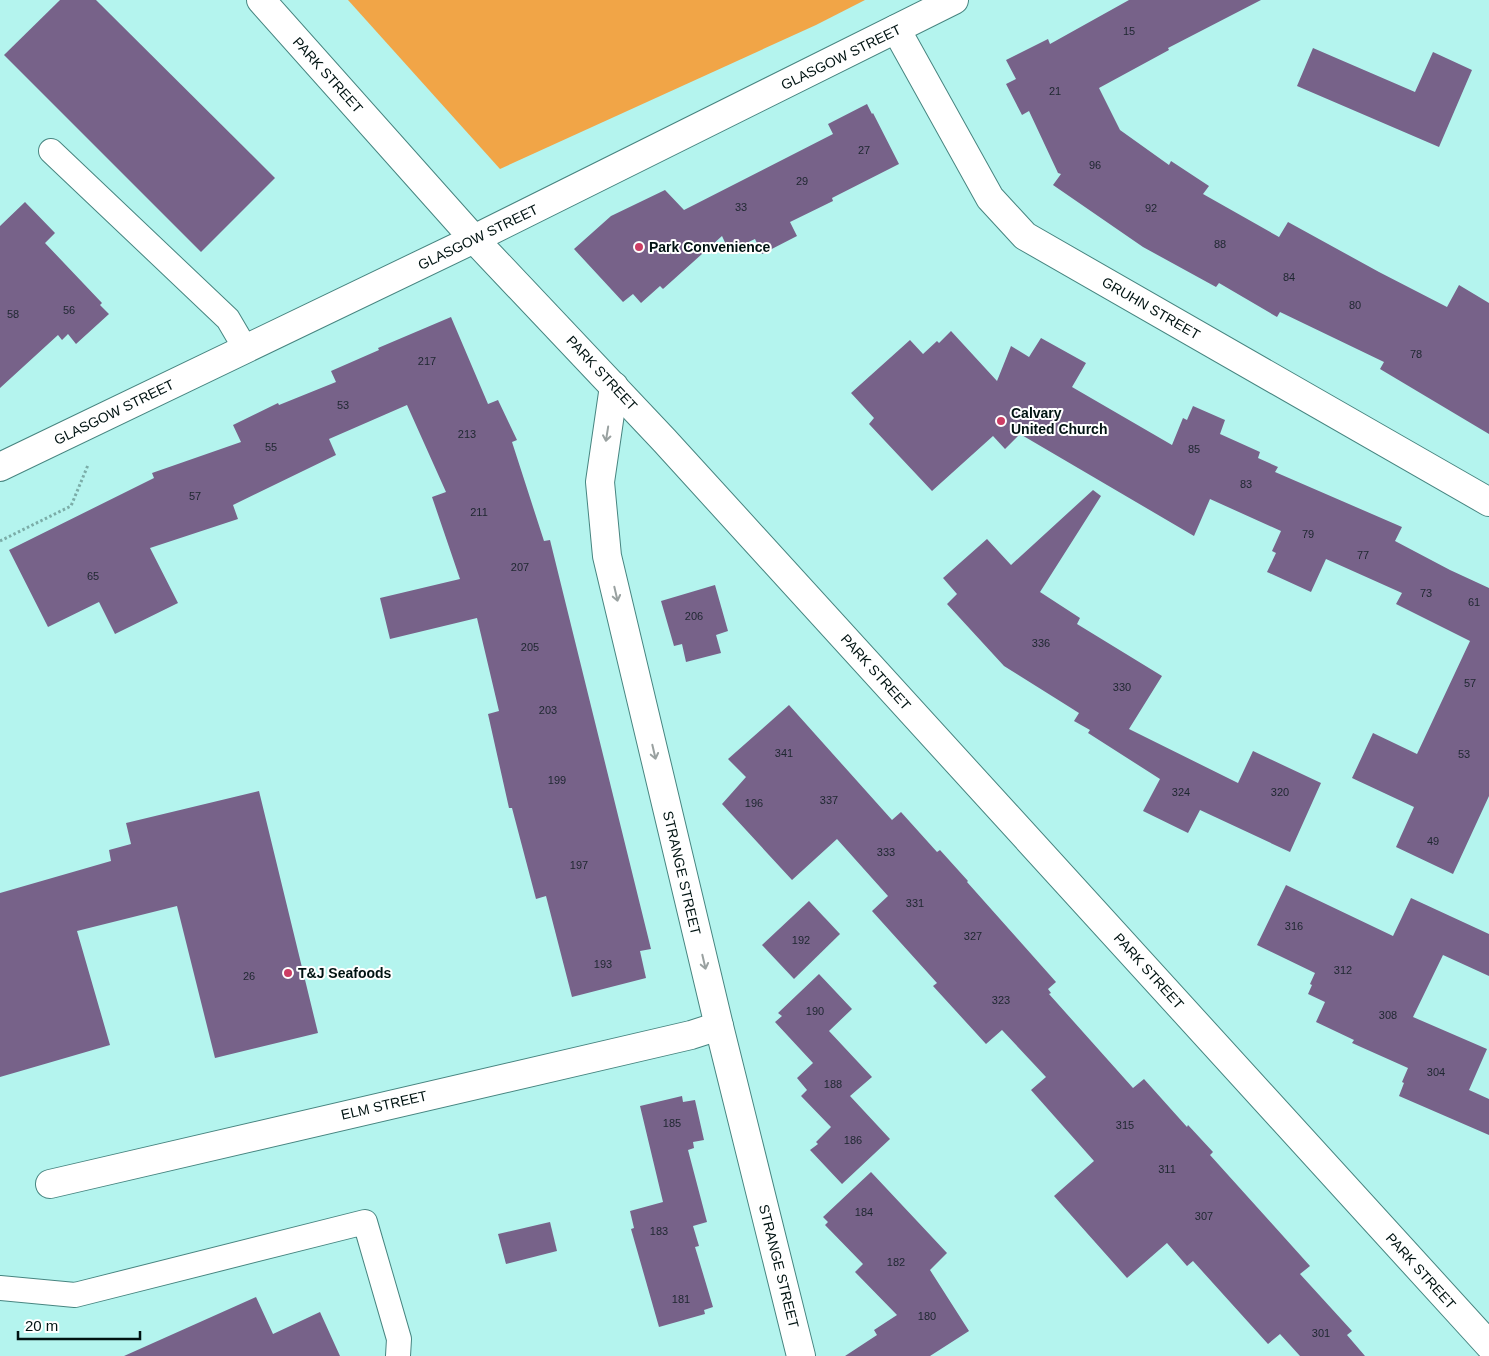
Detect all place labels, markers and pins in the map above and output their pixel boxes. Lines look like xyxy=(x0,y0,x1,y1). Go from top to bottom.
place label: Park Convenience xyxy=(649,239,771,255)
marker: Park Convenience xyxy=(633,241,645,253)
place label: Calvary United Church xyxy=(1011,405,1107,437)
marker: Calvary United Church xyxy=(995,415,1007,427)
place label: T&J Seafoods xyxy=(298,965,392,981)
marker: T&J Seafoods xyxy=(282,967,294,979)

